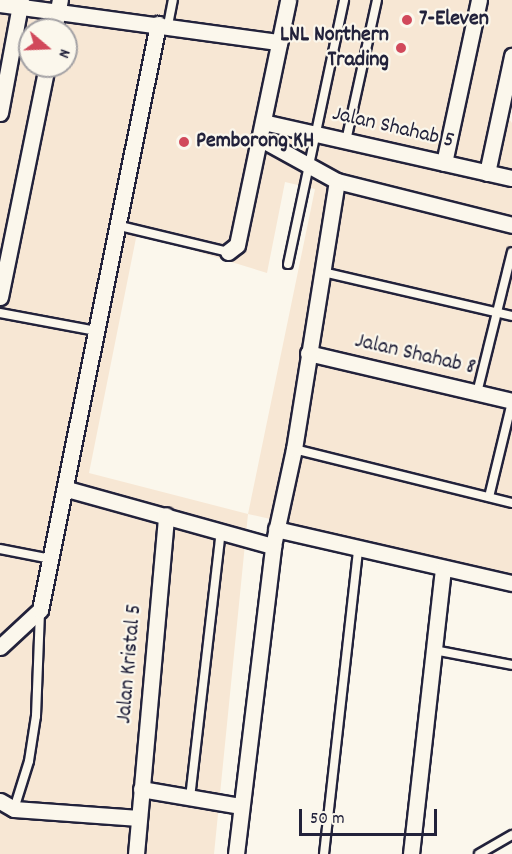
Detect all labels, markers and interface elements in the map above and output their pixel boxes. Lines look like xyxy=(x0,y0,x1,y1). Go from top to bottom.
place label: 7-Eleven xyxy=(419,7,489,33)
marker: 7-Eleven xyxy=(400,13,414,27)
north arrow xyxy=(18,18,78,78)
place label: LNL Northern Trading xyxy=(280,22,389,74)
marker: LNL Northern Trading xyxy=(394,41,408,55)
text: N xyxy=(51,46,76,61)
street label: Jalan Shahab 5 xyxy=(329,101,457,155)
place label: Pemborong KH xyxy=(196,129,314,155)
marker: Pemborong KH xyxy=(177,135,191,149)
street label: Jalan Shahab 8 xyxy=(352,328,478,382)
street label: Jalan Kristal 5 xyxy=(112,603,148,725)
scale bar xyxy=(302,797,440,835)
text: 50 m xyxy=(310,807,345,832)

